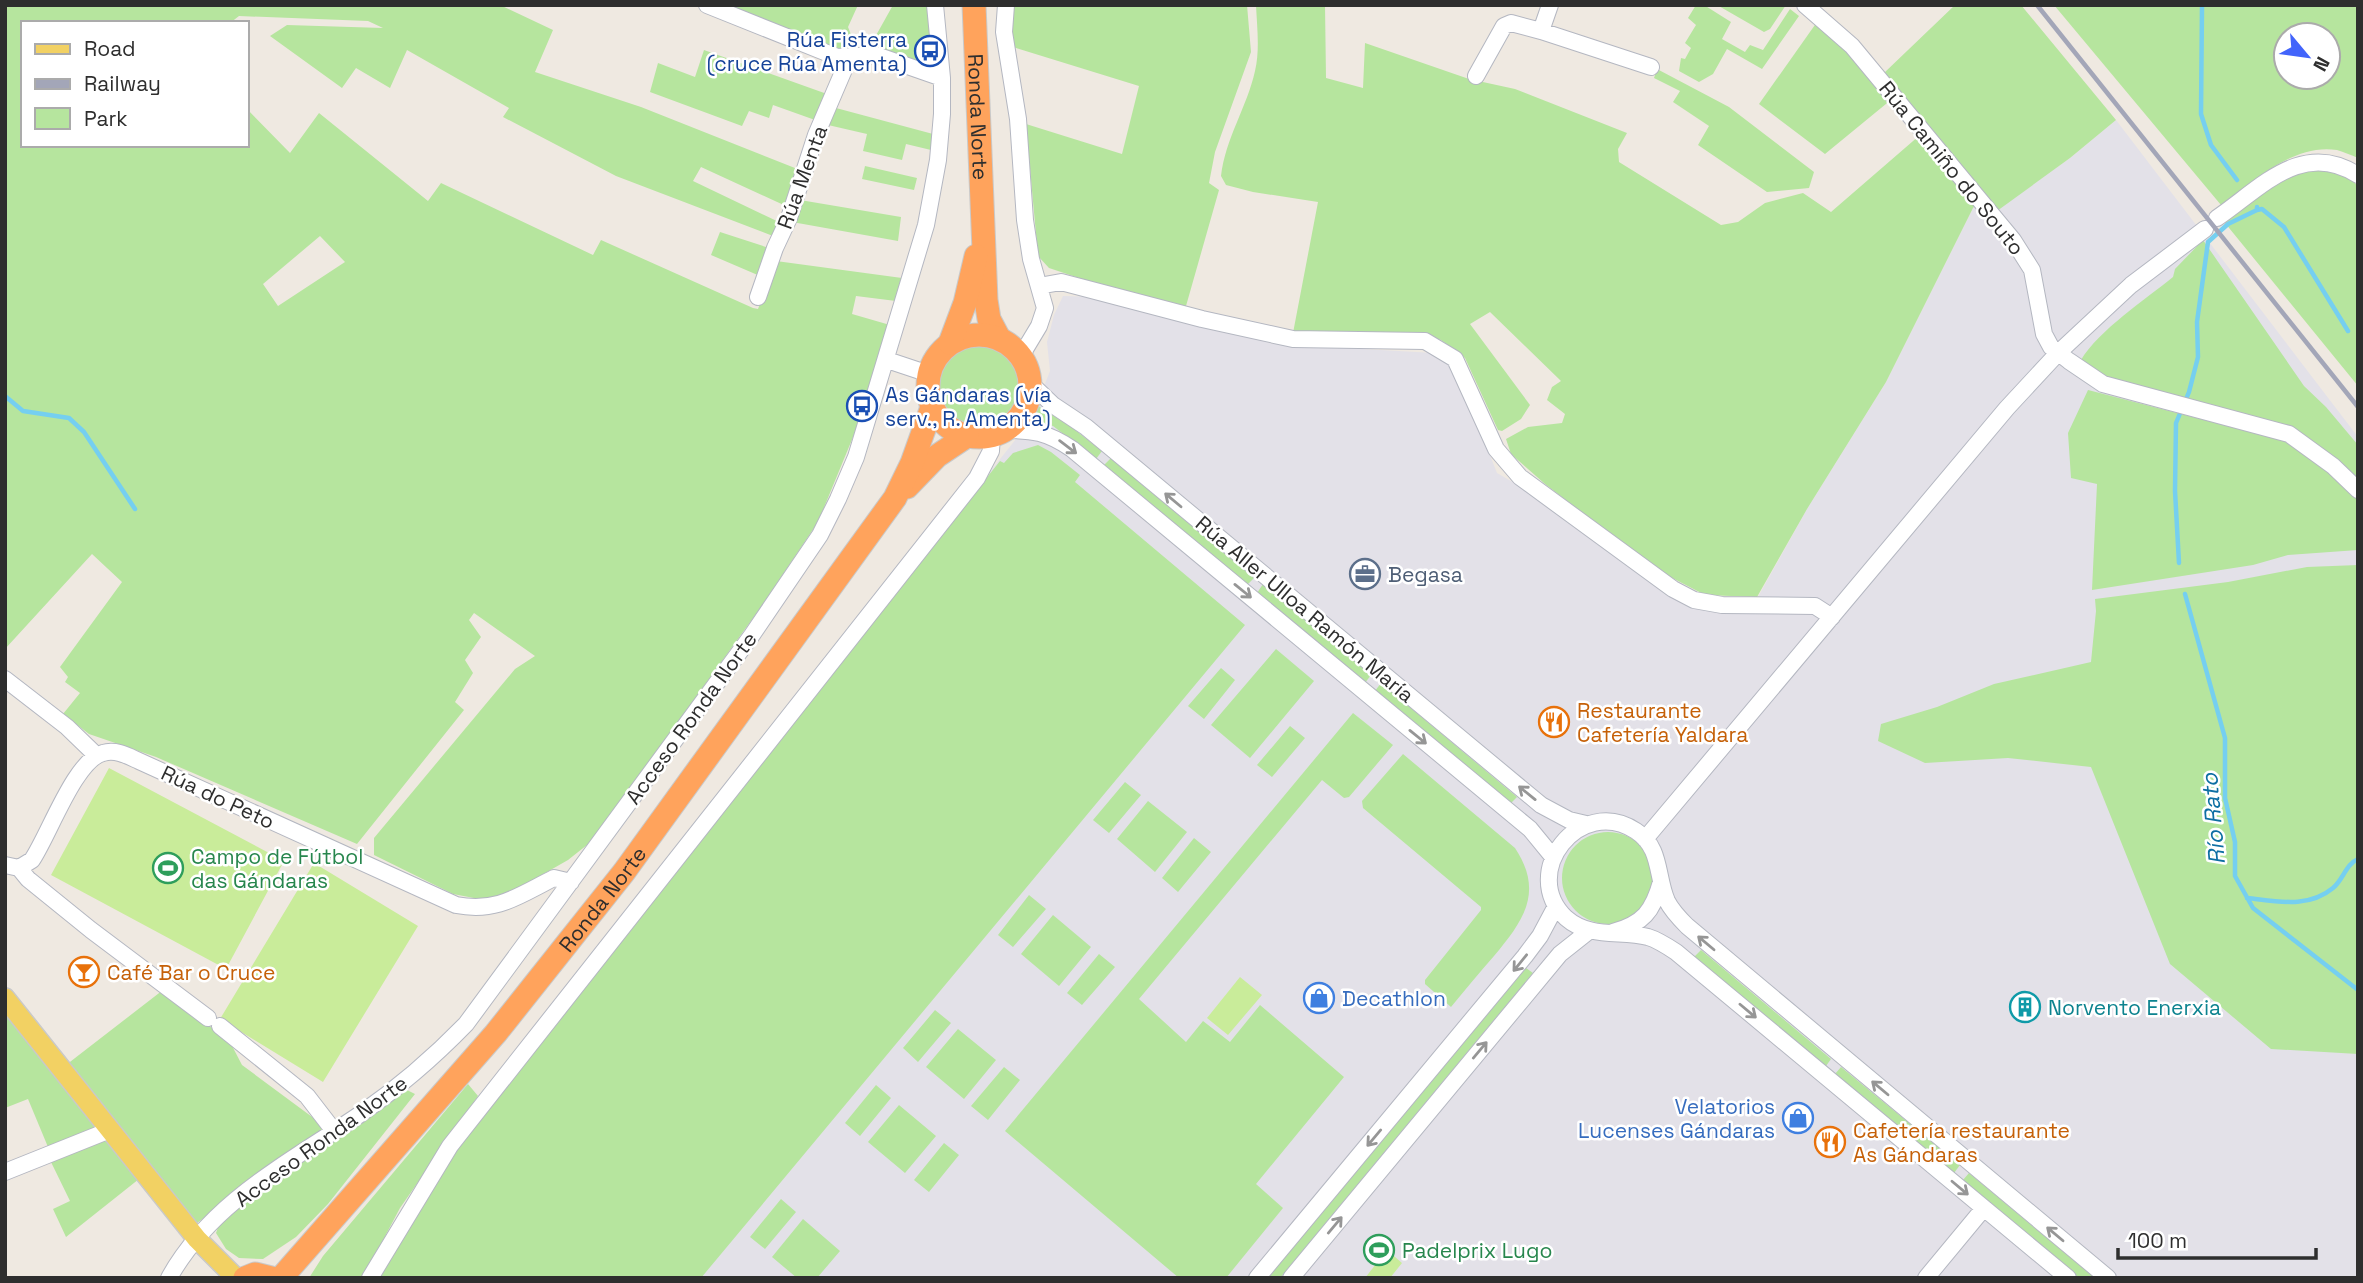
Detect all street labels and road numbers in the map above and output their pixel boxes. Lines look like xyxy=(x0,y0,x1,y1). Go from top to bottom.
street label: Ronda Norte xyxy=(962,53,995,181)
street label: Rúa Camiño do Souto xyxy=(1873,75,2031,261)
street label: Rúa Menta xyxy=(771,121,833,233)
street label: Rúa Aller Ulloa Ramón María xyxy=(1190,510,1420,708)
street label: Acceso Ronda Norte xyxy=(619,626,763,810)
street label: Rúa do Peto xyxy=(157,759,279,835)
street label: Ronda Norte xyxy=(552,841,652,957)
street label: Acceso Ronda Norte xyxy=(229,1069,413,1213)

